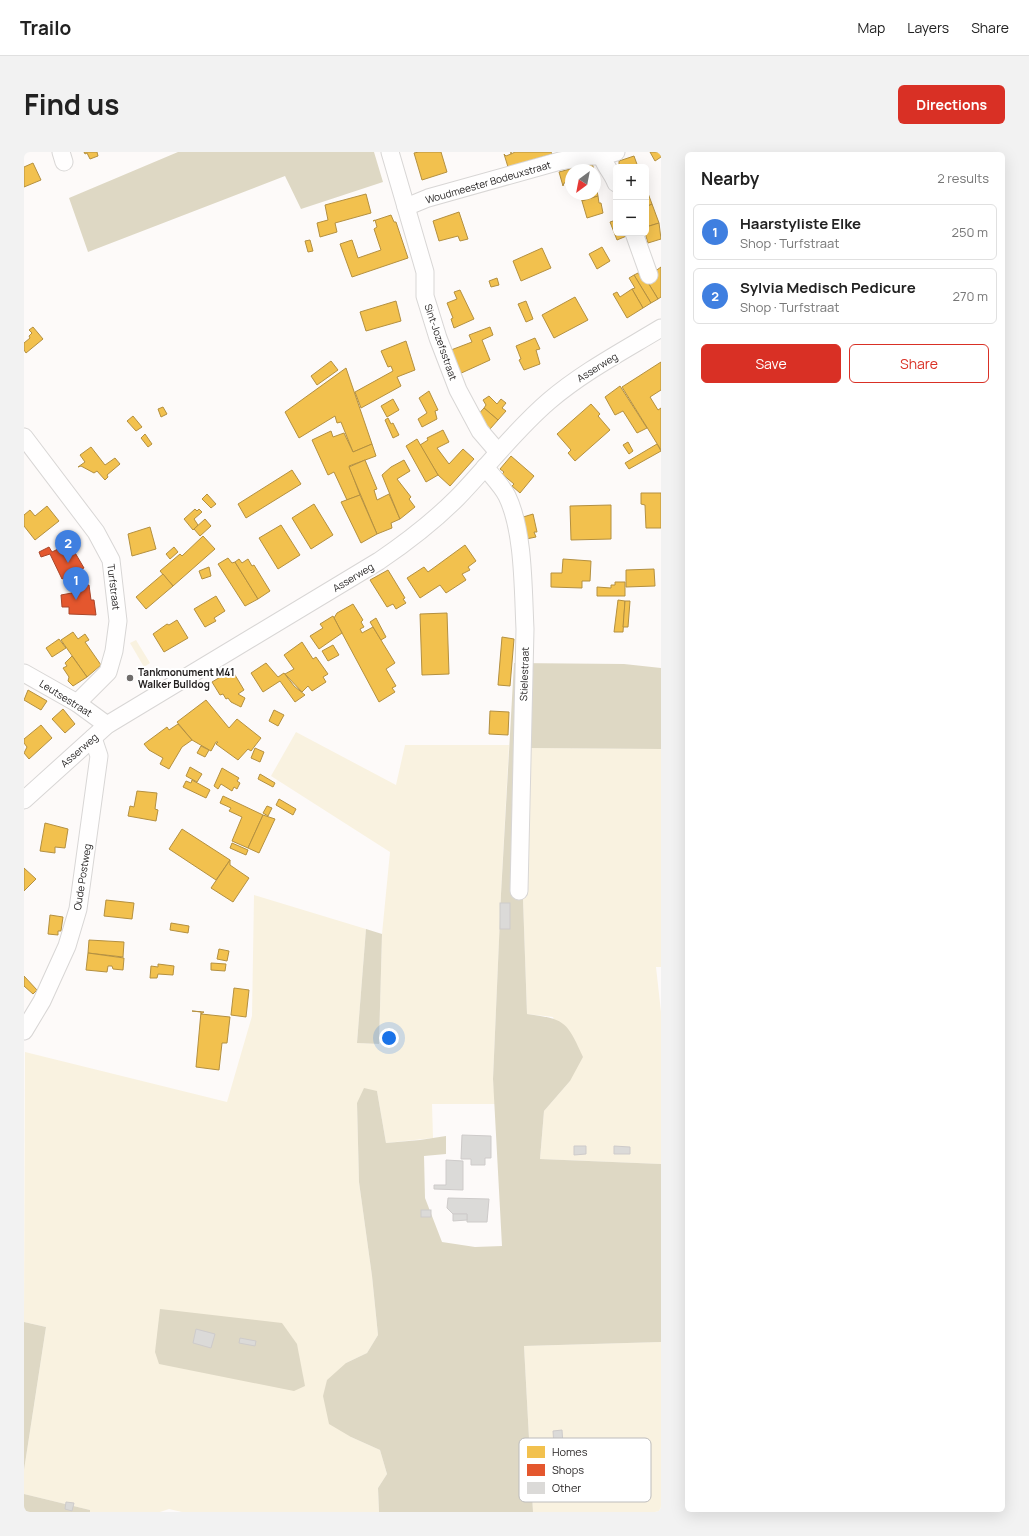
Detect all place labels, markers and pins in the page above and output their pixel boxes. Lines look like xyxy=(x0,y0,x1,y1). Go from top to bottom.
pin: 2 xyxy=(55,530,81,563)
pin: 1 xyxy=(63,567,89,600)
place label: Tankmonument M41 Walker Bulldog xyxy=(138,665,235,691)
marker: Tankmonument M41 Walker Bulldog xyxy=(125,673,135,683)

